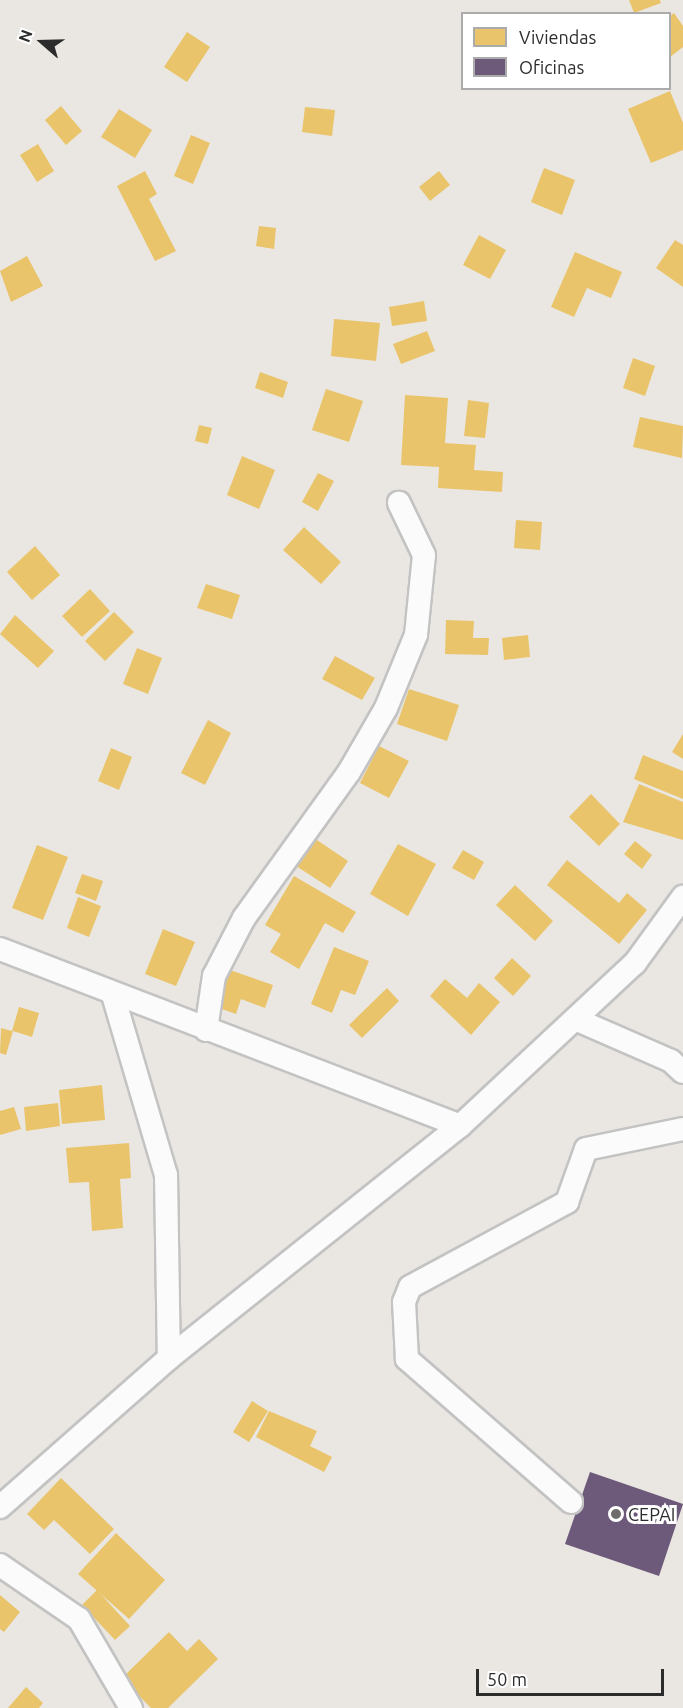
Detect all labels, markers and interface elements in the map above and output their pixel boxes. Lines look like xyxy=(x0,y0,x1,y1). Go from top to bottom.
north arrow xyxy=(12,12,72,72)
legend xyxy=(461,12,671,90)
text: N xyxy=(15,27,36,45)
text: Viviendas xyxy=(519,27,596,47)
text: Oficinas xyxy=(519,57,584,77)
place label: CEPAI xyxy=(628,1503,675,1525)
marker: CEPAI xyxy=(609,1507,623,1521)
scale bar xyxy=(479,1657,666,1695)
text: 50 m xyxy=(487,1669,527,1689)

